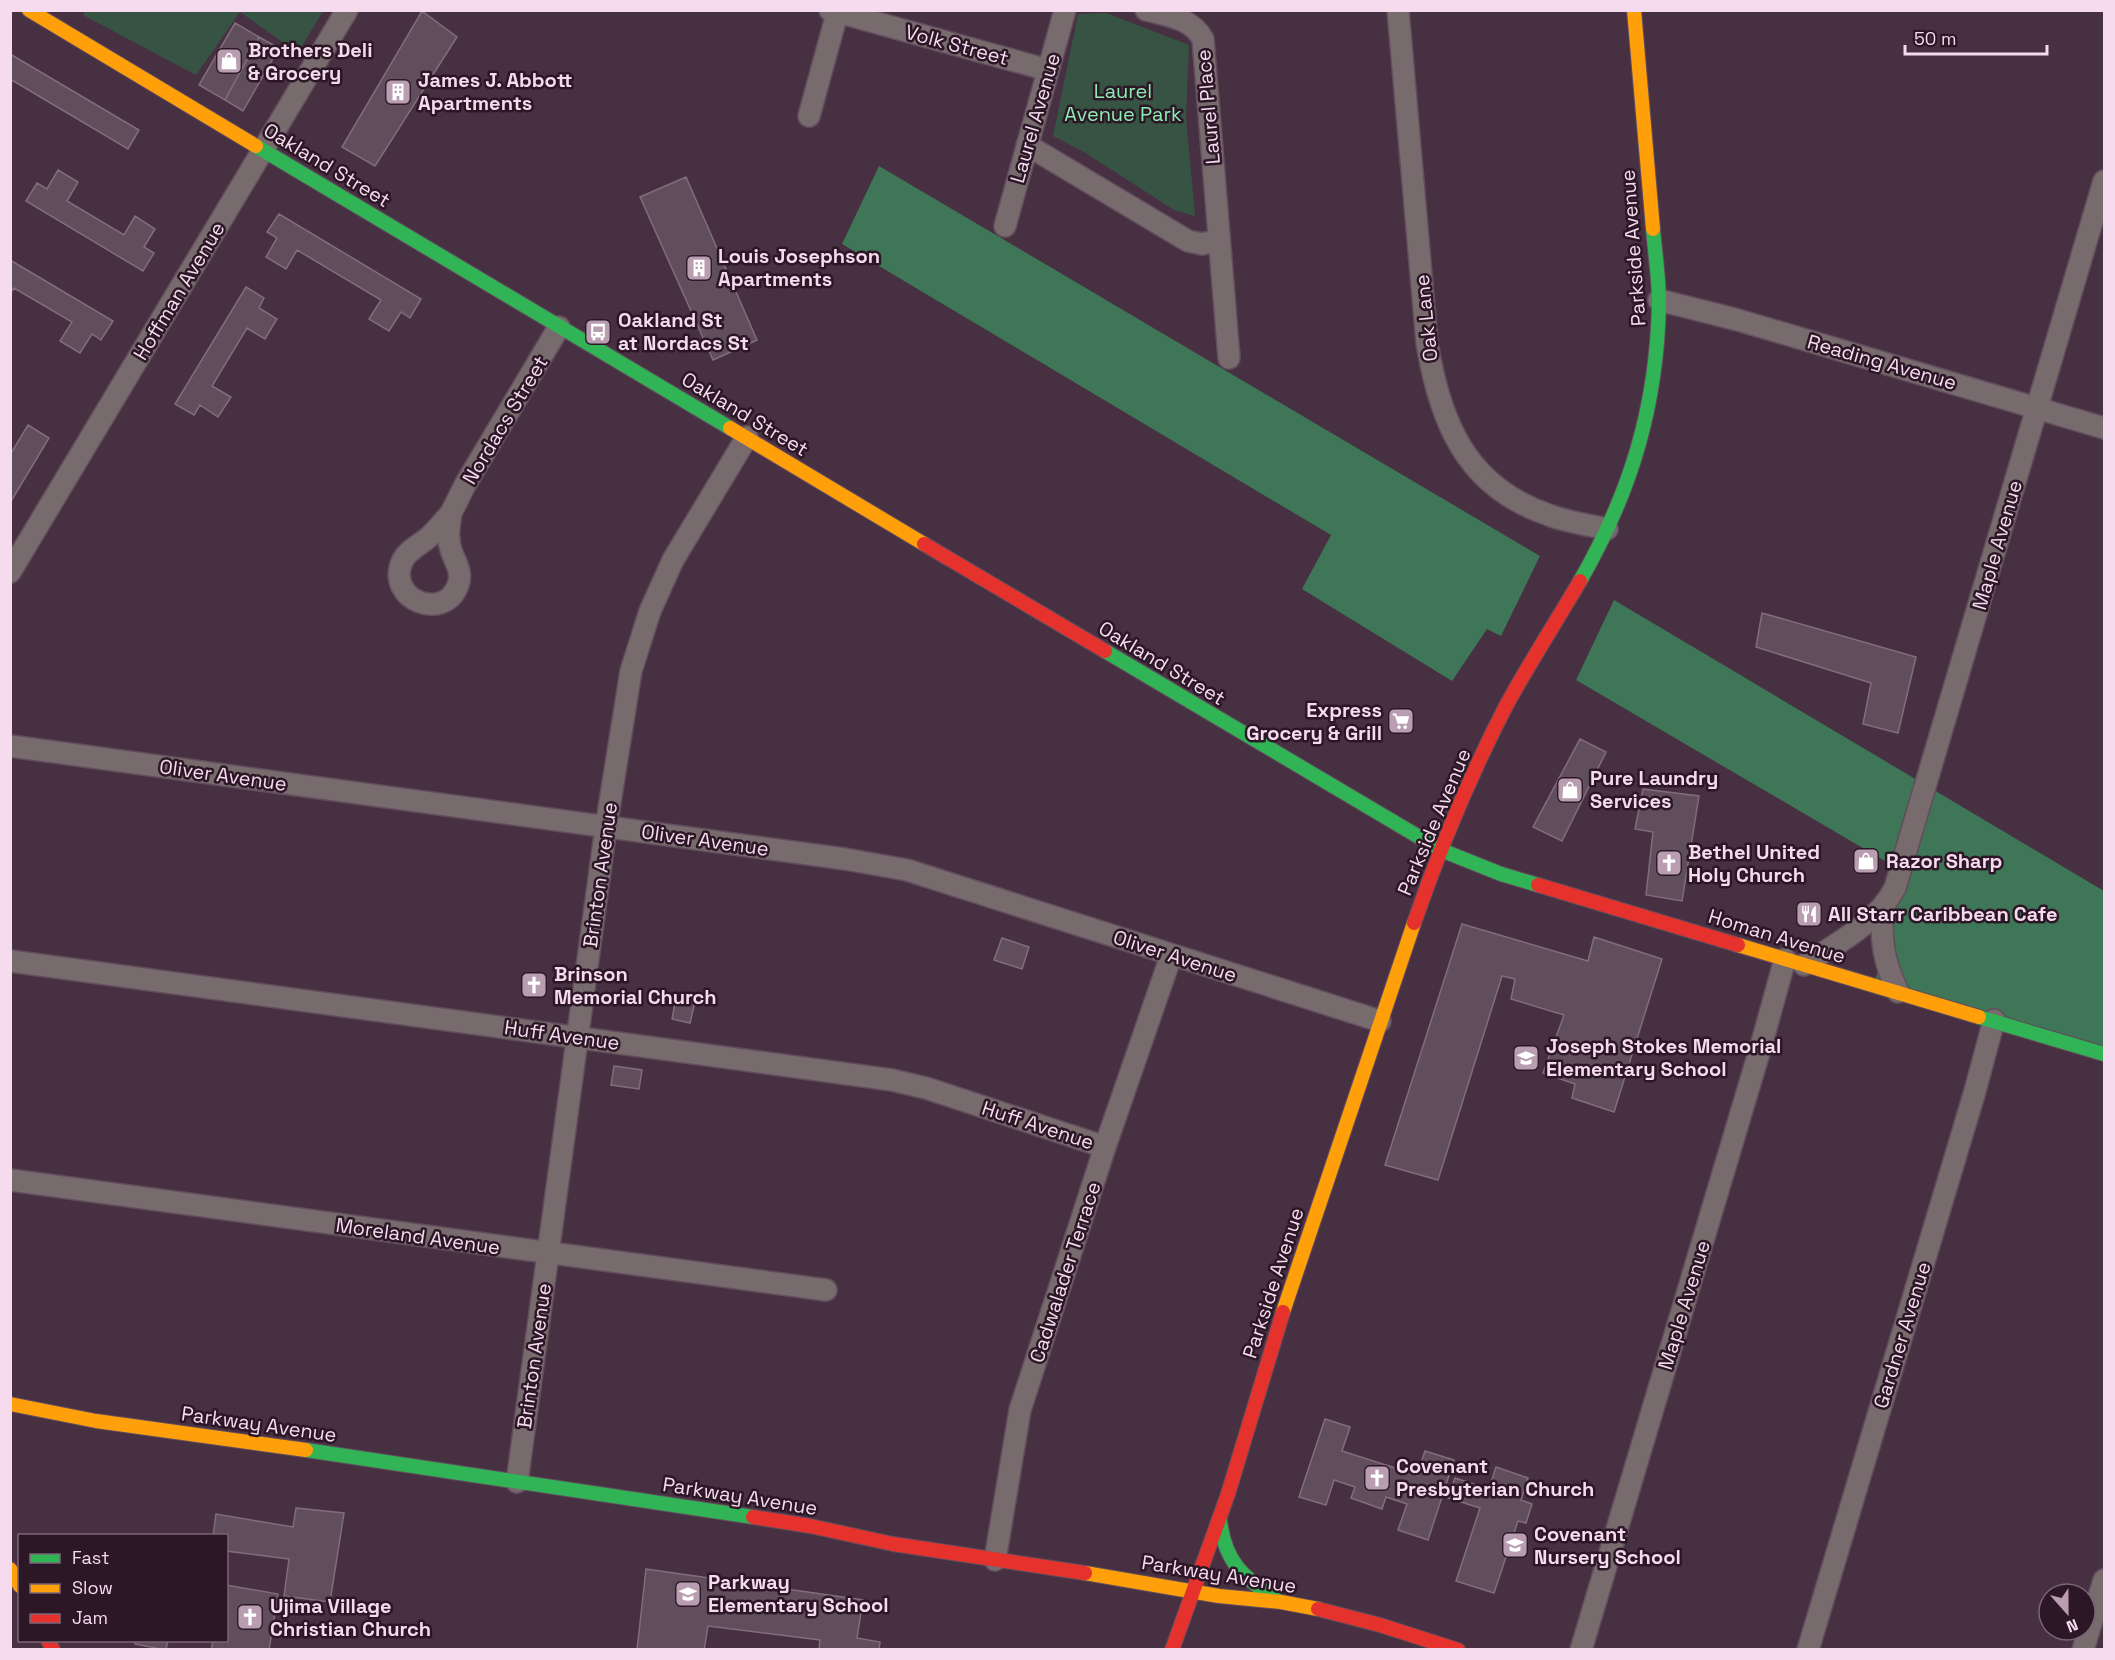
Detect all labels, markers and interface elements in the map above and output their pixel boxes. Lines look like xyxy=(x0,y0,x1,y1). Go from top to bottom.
scale bar xyxy=(1905,18,2048,56)
street label: Volk Street xyxy=(902,19,1012,71)
text: 50 m xyxy=(1914,27,1956,50)
place label: Brothers Deli & Grocery xyxy=(248,37,372,86)
shop icon: Brothers Deli & Grocery xyxy=(214,46,244,76)
street label: Laurel Place xyxy=(1190,48,1226,166)
street label: Laurel Avenue xyxy=(1004,50,1066,186)
place label: James J. Abbott Apartments xyxy=(418,67,572,116)
building icon: James J. Abbott Apartments xyxy=(383,77,413,107)
park label: Laurel Avenue Park xyxy=(1064,78,1182,127)
street label: Oakland Street xyxy=(259,117,395,213)
street label: Parkside Avenue xyxy=(1615,169,1651,327)
street label: Hoffman Avenue xyxy=(127,217,231,365)
place label: Louis Josephson Apartments xyxy=(718,243,880,292)
building icon: Louis Josephson Apartments xyxy=(684,253,714,283)
street label: Oak Lane xyxy=(1409,273,1443,363)
place label: Oakland St at Nordacs St xyxy=(618,307,749,356)
bus stop icon: Oakland St at Nordacs St xyxy=(583,317,613,347)
street label: Reading Avenue xyxy=(1804,328,1960,396)
street label: Nordacs Street xyxy=(456,351,554,489)
street label: Oakland Street xyxy=(677,366,813,462)
street label: Maple Avenue xyxy=(1966,477,2028,613)
street label: Oakland Street xyxy=(1094,615,1230,711)
place label: Express Grocery & Grill xyxy=(1246,697,1382,746)
supermarket icon: Express Grocery & Grill xyxy=(1386,706,1416,736)
street label: Parkside Avenue xyxy=(1391,745,1477,899)
street label: Oliver Avenue xyxy=(158,753,288,797)
place label: Pure Laundry Services xyxy=(1590,765,1718,814)
shop icon: Pure Laundry Services xyxy=(1555,775,1585,805)
street label: Brinton Avenue xyxy=(577,801,623,949)
street label: Oliver Avenue xyxy=(640,818,770,862)
place label: Bethel United Holy Church xyxy=(1688,839,1820,888)
shop icon: Razor Sharp xyxy=(1851,846,1881,876)
church icon: Bethel United Holy Church xyxy=(1654,848,1684,878)
place label: Razor Sharp xyxy=(1886,848,2002,874)
restaurant icon: All Starr Caribbean Cafe xyxy=(1794,899,1824,929)
place label: All Starr Caribbean Cafe xyxy=(1828,901,2057,927)
street label: Homan Avenue xyxy=(1705,903,1849,969)
street label: Oliver Avenue xyxy=(1110,924,1240,988)
place label: Brinson Memorial Church xyxy=(554,961,717,1010)
church icon: Brinson Memorial Church xyxy=(519,970,549,1000)
street label: Huff Avenue xyxy=(503,1014,621,1056)
place label: Joseph Stokes Memorial Elementary School xyxy=(1546,1033,1781,1082)
school or university icon: Joseph Stokes Memorial Elementary School xyxy=(1511,1043,1541,1073)
street label: Huff Avenue xyxy=(979,1095,1097,1155)
street label: Cadwalader Terrace xyxy=(1023,1178,1107,1366)
street label: Parkside Avenue xyxy=(1236,1204,1310,1362)
street label: Moreland Avenue xyxy=(334,1212,502,1260)
street label: Maple Avenue xyxy=(1652,1237,1716,1373)
street label: Gardner Avenue xyxy=(1867,1259,1937,1411)
street label: Brinton Avenue xyxy=(511,1282,557,1430)
street label: Parkway Avenue xyxy=(180,1400,338,1448)
place label: Covenant Presbyterian Church xyxy=(1396,1453,1594,1502)
church icon: Covenant Presbyterian Church xyxy=(1362,1463,1392,1493)
street label: Parkway Avenue xyxy=(661,1471,819,1521)
place label: Covenant Nursery School xyxy=(1534,1521,1681,1570)
school or university icon: Covenant Nursery School xyxy=(1500,1530,1530,1560)
legend xyxy=(18,1534,228,1642)
text: Fast xyxy=(72,1546,109,1569)
street label: Parkway Avenue xyxy=(1140,1549,1298,1599)
place label: Parkway Elementary School xyxy=(708,1569,889,1618)
text: Slow xyxy=(72,1576,113,1599)
school or university icon: Parkway Elementary School xyxy=(673,1579,703,1609)
north arrow xyxy=(2037,1582,2097,1642)
place label: Ujima Village Christian Church xyxy=(270,1593,431,1642)
church icon: Ujima Village Christian Church xyxy=(235,1602,265,1632)
text: Jam xyxy=(72,1606,108,1629)
text: N xyxy=(2063,1614,2081,1637)

